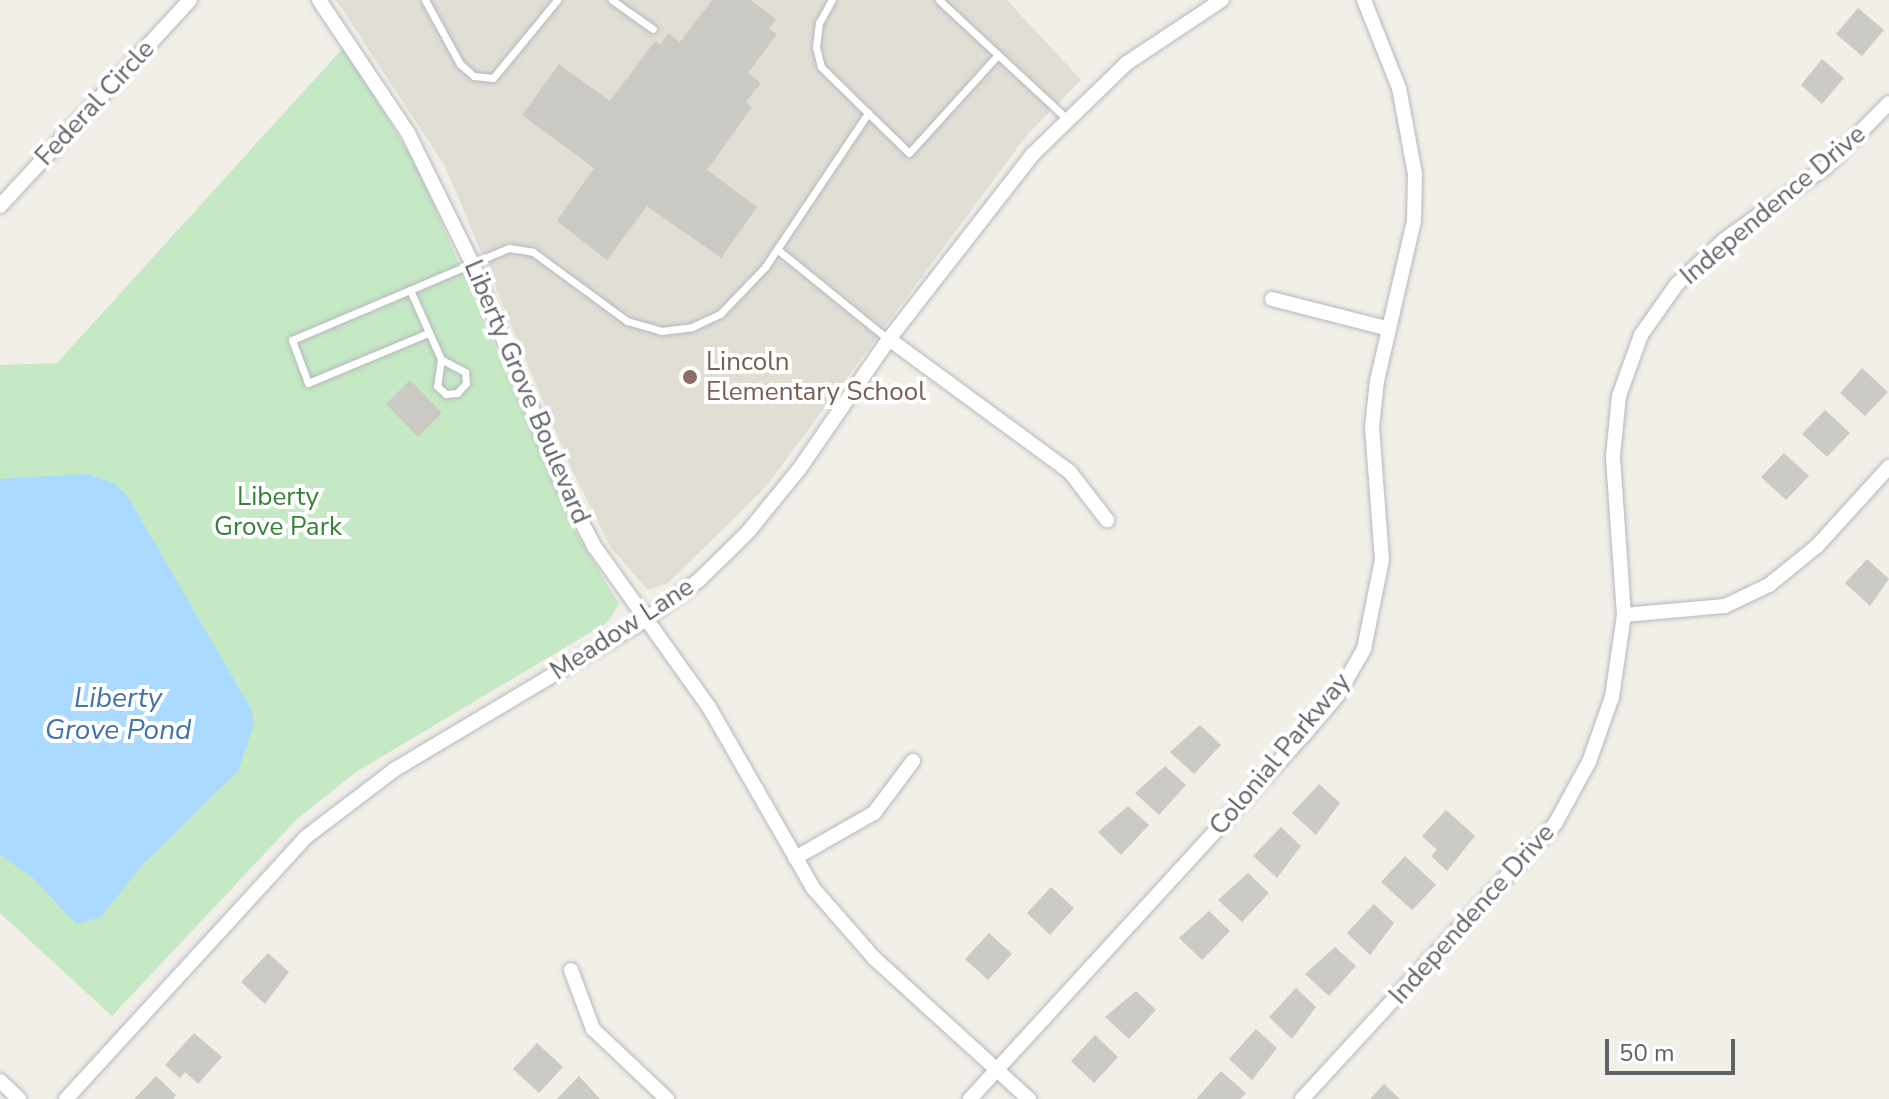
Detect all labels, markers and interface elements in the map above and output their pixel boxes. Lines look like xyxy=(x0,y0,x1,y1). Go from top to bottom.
street label: Federal Circle xyxy=(29,34,161,172)
street label: Independence Drive xyxy=(1674,119,1872,291)
street label: Liberty Grove Boulevard xyxy=(457,255,597,529)
place label: Lincoln Elementary School xyxy=(706,346,926,408)
marker: Lincoln Elementary School xyxy=(681,368,699,386)
park label: Liberty Grove Park xyxy=(214,481,342,542)
street label: Meadow Lane xyxy=(545,571,699,687)
street label: Colonial Parkway xyxy=(1203,667,1357,841)
water label: Liberty Grove Pond xyxy=(45,681,191,747)
street label: Independence Drive xyxy=(1383,817,1561,1011)
scale bar xyxy=(1609,1023,1739,1073)
text: 50 m xyxy=(1619,1037,1675,1069)

